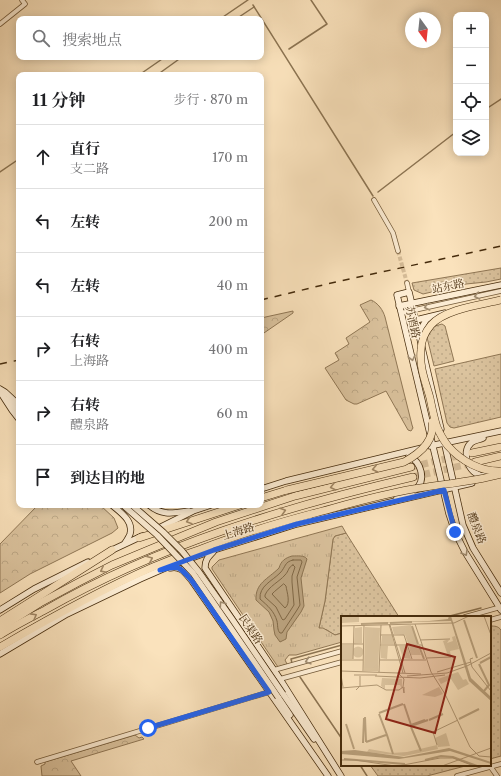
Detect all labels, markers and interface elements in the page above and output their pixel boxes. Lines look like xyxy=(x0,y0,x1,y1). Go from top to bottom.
north arrow xyxy=(405,12,441,48)
map controls xyxy=(453,12,489,156)
button: + xyxy=(453,12,489,48)
search box xyxy=(16,16,264,60)
icon: search xyxy=(30,27,52,49)
text: 搜索地点 xyxy=(62,30,122,49)
button: − xyxy=(453,48,489,84)
button: locate xyxy=(453,84,489,120)
text: 11 分钟 xyxy=(32,90,86,110)
text: 步行 · 870 m xyxy=(174,91,248,107)
button: layers xyxy=(453,120,489,156)
text: 直行 xyxy=(70,139,100,158)
icon: ahead xyxy=(32,146,54,168)
text: 170 m xyxy=(212,149,248,165)
text: 支二路 xyxy=(70,160,109,176)
icon: left xyxy=(32,210,54,232)
text: 左转 xyxy=(70,212,100,231)
text: 200 m xyxy=(208,213,248,229)
icon: left xyxy=(32,274,54,296)
text: 左转 xyxy=(70,276,100,295)
street label: 站东路 xyxy=(430,276,466,296)
text: 40 m xyxy=(217,277,248,293)
one-way arrow xyxy=(474,291,480,299)
one-way arrow xyxy=(424,302,430,310)
street label: 苏酒路 xyxy=(402,304,424,340)
text: 右转 xyxy=(70,331,100,350)
icon: right xyxy=(32,338,54,360)
text: 400 m xyxy=(208,341,248,357)
text: 上海路 xyxy=(70,352,109,368)
one-way arrow xyxy=(407,354,415,361)
text: 右转 xyxy=(70,395,100,414)
icon: right xyxy=(32,402,54,424)
text: 60 m xyxy=(217,405,248,421)
text: 醴泉路 xyxy=(70,416,109,432)
one-way arrow xyxy=(372,465,378,473)
icon: arrive xyxy=(32,466,54,488)
text: 到达目的地 xyxy=(70,468,145,487)
one-way arrow xyxy=(329,482,336,490)
one-way arrow xyxy=(279,507,286,516)
street label: 醴泉路 xyxy=(465,510,489,546)
one-way arrow xyxy=(186,517,193,525)
street label: 上海路 xyxy=(220,519,256,543)
route end xyxy=(446,523,464,541)
one-way arrow xyxy=(461,548,468,556)
one-way arrow xyxy=(147,555,154,563)
one-way arrow xyxy=(100,565,107,573)
one-way arrow xyxy=(219,601,227,608)
street label: 民渠路 xyxy=(236,611,266,647)
one-way arrow xyxy=(30,613,37,620)
inset map xyxy=(341,616,491,766)
one-way arrow xyxy=(305,656,312,665)
route start xyxy=(139,719,157,737)

